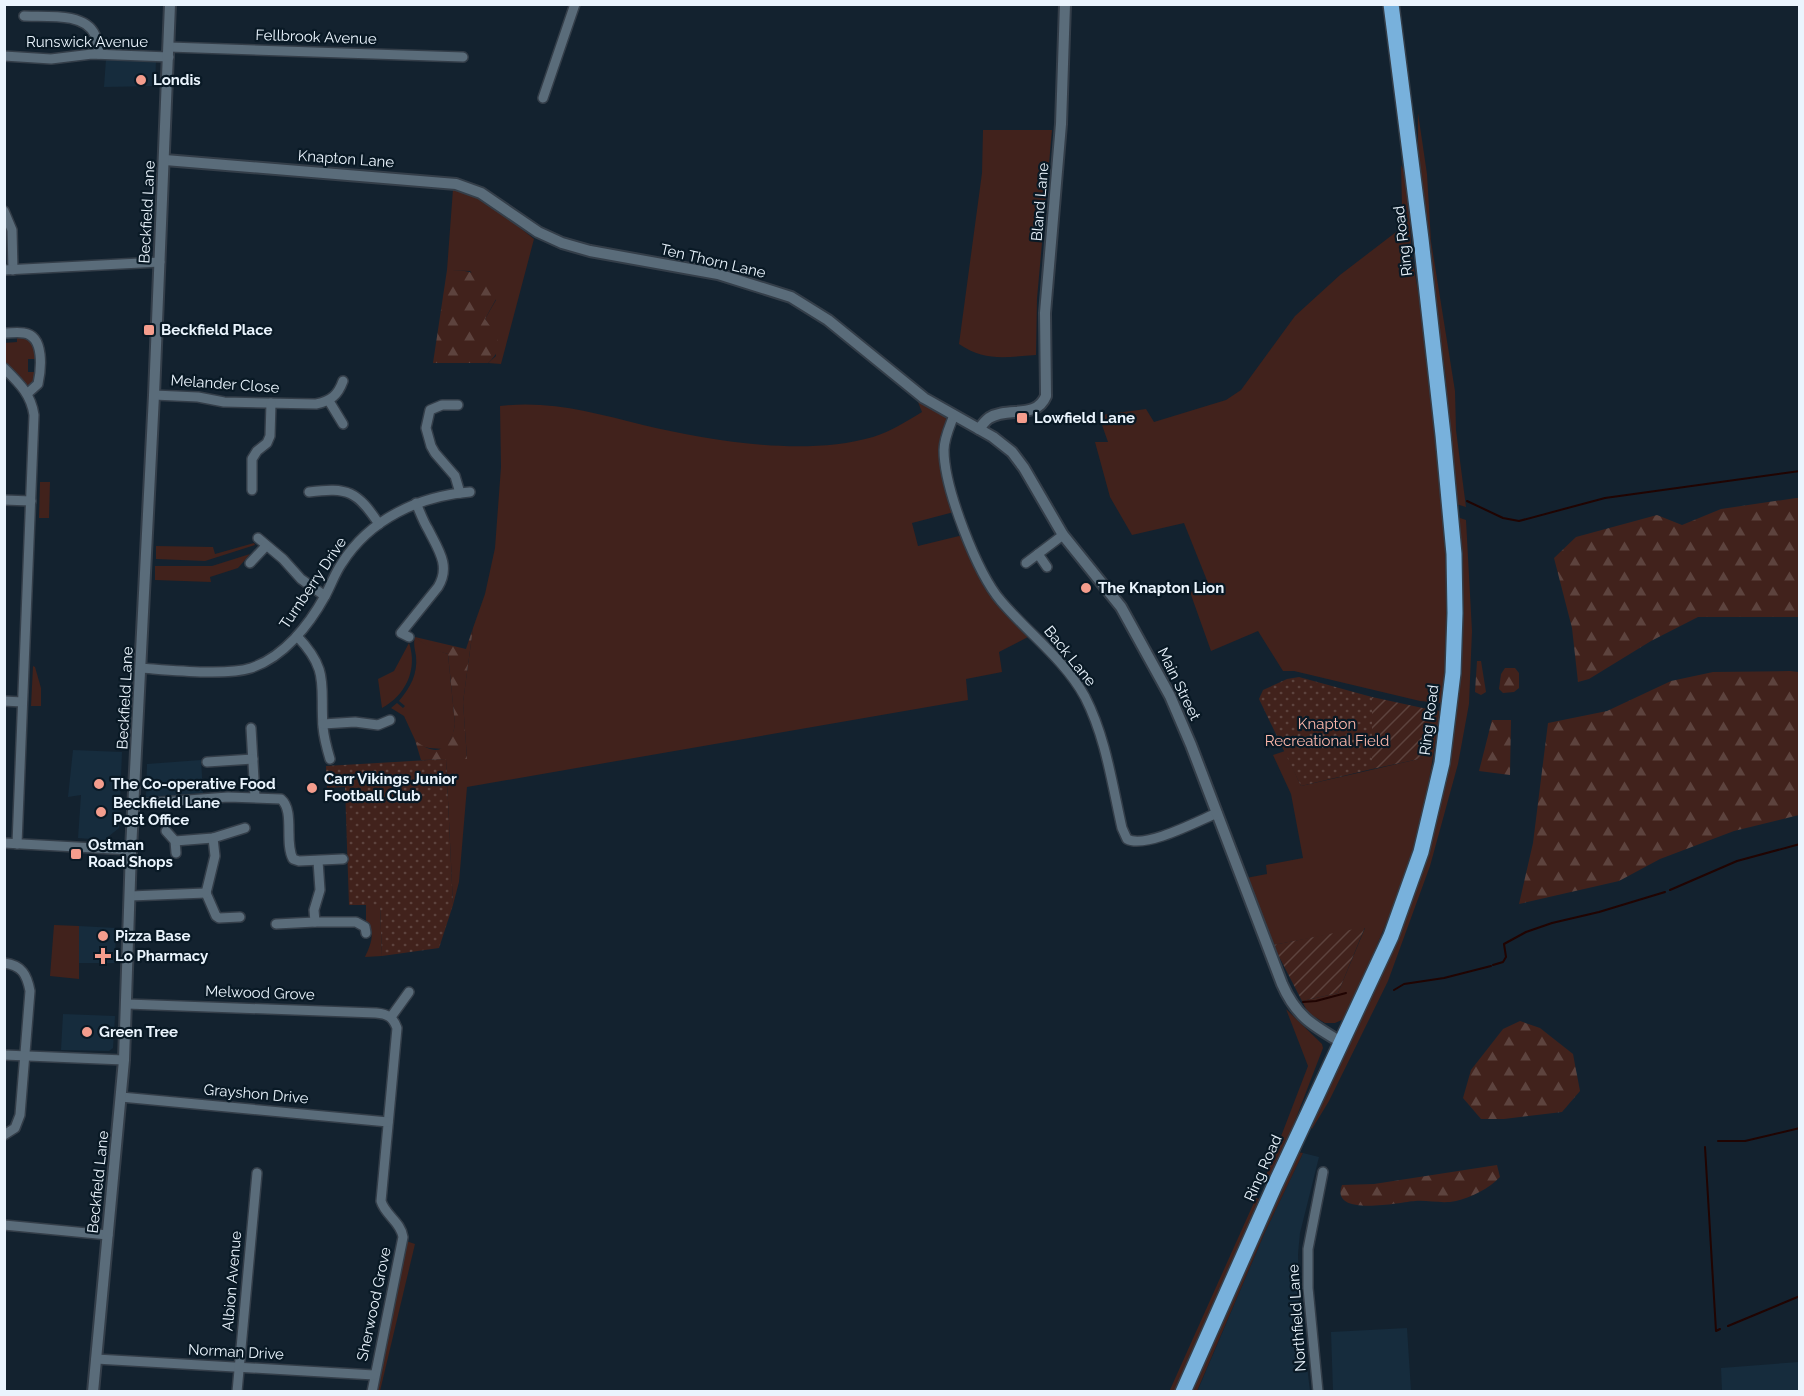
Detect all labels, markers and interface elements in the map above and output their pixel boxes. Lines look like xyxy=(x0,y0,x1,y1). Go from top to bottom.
street label: Fellbrook Avenue xyxy=(255,26,377,48)
street label: Runswick Avenue xyxy=(26,33,148,51)
place label: Londis xyxy=(153,71,201,89)
marker: Londis xyxy=(134,73,148,87)
street label: Knapton Lane xyxy=(297,147,395,171)
street label: Beckfield Lane xyxy=(135,160,159,264)
street label: Bland Lane xyxy=(1028,162,1052,242)
street label: Ring Road xyxy=(1390,205,1416,277)
street label: Ten Thorn Lane xyxy=(659,240,768,282)
place label: Beckfield Place xyxy=(161,321,273,339)
marker: Beckfield Place xyxy=(142,323,156,337)
street label: Melander Close xyxy=(170,371,280,397)
place label: Lowfield Lane xyxy=(1034,409,1135,427)
marker: Lowfield Lane xyxy=(1015,411,1029,425)
street label: Turnberry Drive xyxy=(276,534,350,632)
place label: The Knapton Lion xyxy=(1098,579,1224,597)
marker: The Knapton Lion xyxy=(1079,581,1093,595)
street label: Back Lane xyxy=(1040,622,1100,690)
street label: Main Street xyxy=(1154,645,1204,723)
street label: Beckfield Lane xyxy=(113,646,137,750)
street label: Ring Road xyxy=(1416,684,1442,756)
park label: Knapton Recreational Field xyxy=(1265,715,1389,750)
place label: Carr Vikings Junior Football Club xyxy=(324,770,457,805)
place label: The Co-operative Food xyxy=(111,775,276,793)
marker: The Co-operative Food xyxy=(92,777,106,791)
marker: Carr Vikings Junior Football Club xyxy=(305,781,319,795)
place label: Beckfield Lane Post Office xyxy=(113,794,220,829)
marker: Beckfield Lane Post Office xyxy=(94,805,108,819)
place label: Ostman Road Shops xyxy=(88,836,173,871)
marker: Ostman Road Shops xyxy=(69,847,83,861)
place label: Pizza Base xyxy=(115,927,190,945)
marker: Pizza Base xyxy=(96,929,110,943)
place label: Lo Pharmacy xyxy=(115,947,209,965)
marker: Lo Pharmacy xyxy=(96,949,110,963)
street label: Melwood Grove xyxy=(205,982,315,1004)
place label: Green Tree xyxy=(99,1023,178,1041)
marker: Green Tree xyxy=(80,1025,94,1039)
street label: Grayshon Drive xyxy=(203,1080,309,1108)
street label: Beckfield Lane xyxy=(84,1130,112,1234)
street label: Ring Road xyxy=(1240,1132,1286,1204)
street label: Albion Avenue xyxy=(219,1230,245,1332)
street label: Sherwood Grove xyxy=(353,1245,395,1363)
street label: Northfield Lane xyxy=(1284,1264,1310,1372)
street label: Norman Drive xyxy=(188,1341,285,1364)

